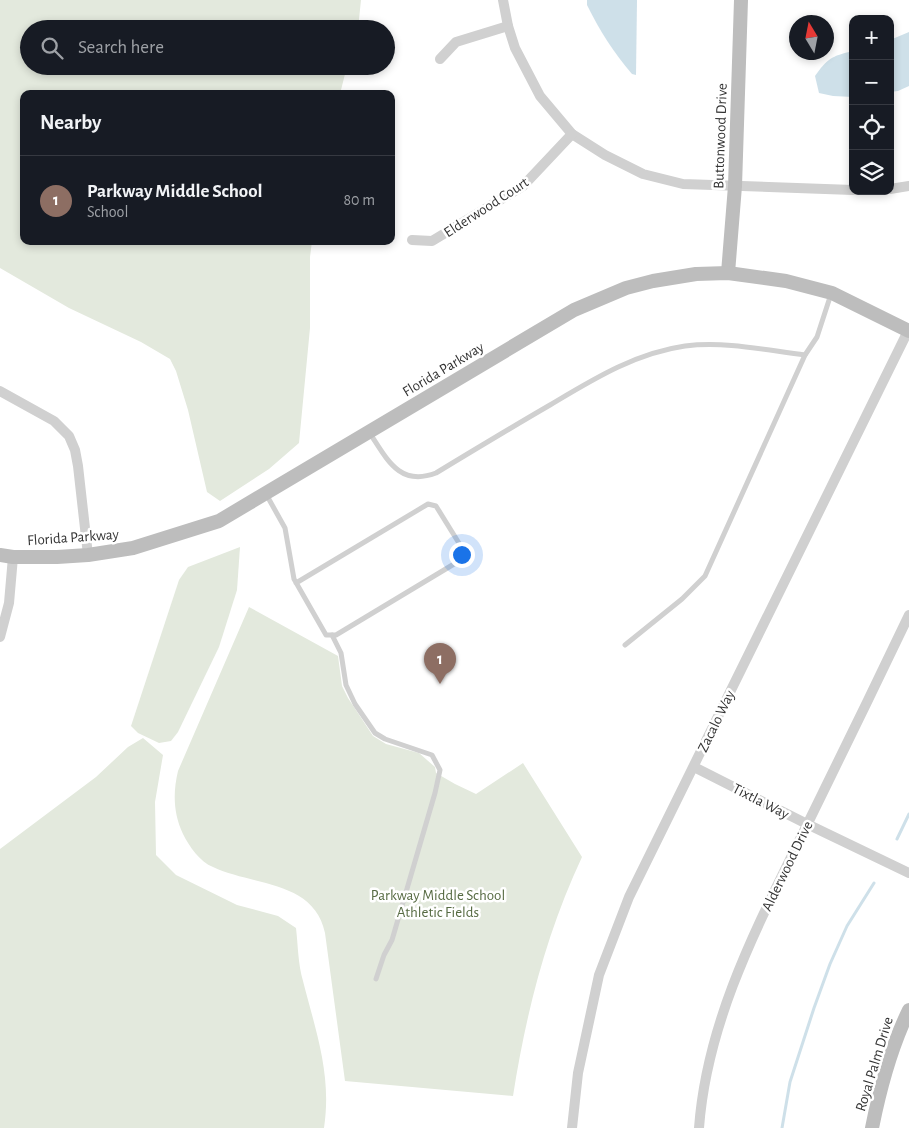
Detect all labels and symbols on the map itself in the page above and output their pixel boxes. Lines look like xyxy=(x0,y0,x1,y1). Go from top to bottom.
north arrow xyxy=(789,15,834,60)
street label: Buttonwood Drive xyxy=(711,83,730,189)
street label: Elderwood Court xyxy=(441,174,531,240)
street label: Florida Parkway xyxy=(400,339,487,400)
street label: Florida Parkway xyxy=(27,527,120,548)
your location xyxy=(449,542,475,568)
pin: 1 xyxy=(424,643,456,684)
street label: Zacalo Way xyxy=(695,687,738,754)
street label: Tixtla Way xyxy=(730,781,792,822)
street label: Alderwood Drive xyxy=(759,819,816,914)
park label: Parkway Middle School Athletic Fields xyxy=(371,888,505,920)
street label: Royal Palm Drive xyxy=(853,1015,896,1113)

